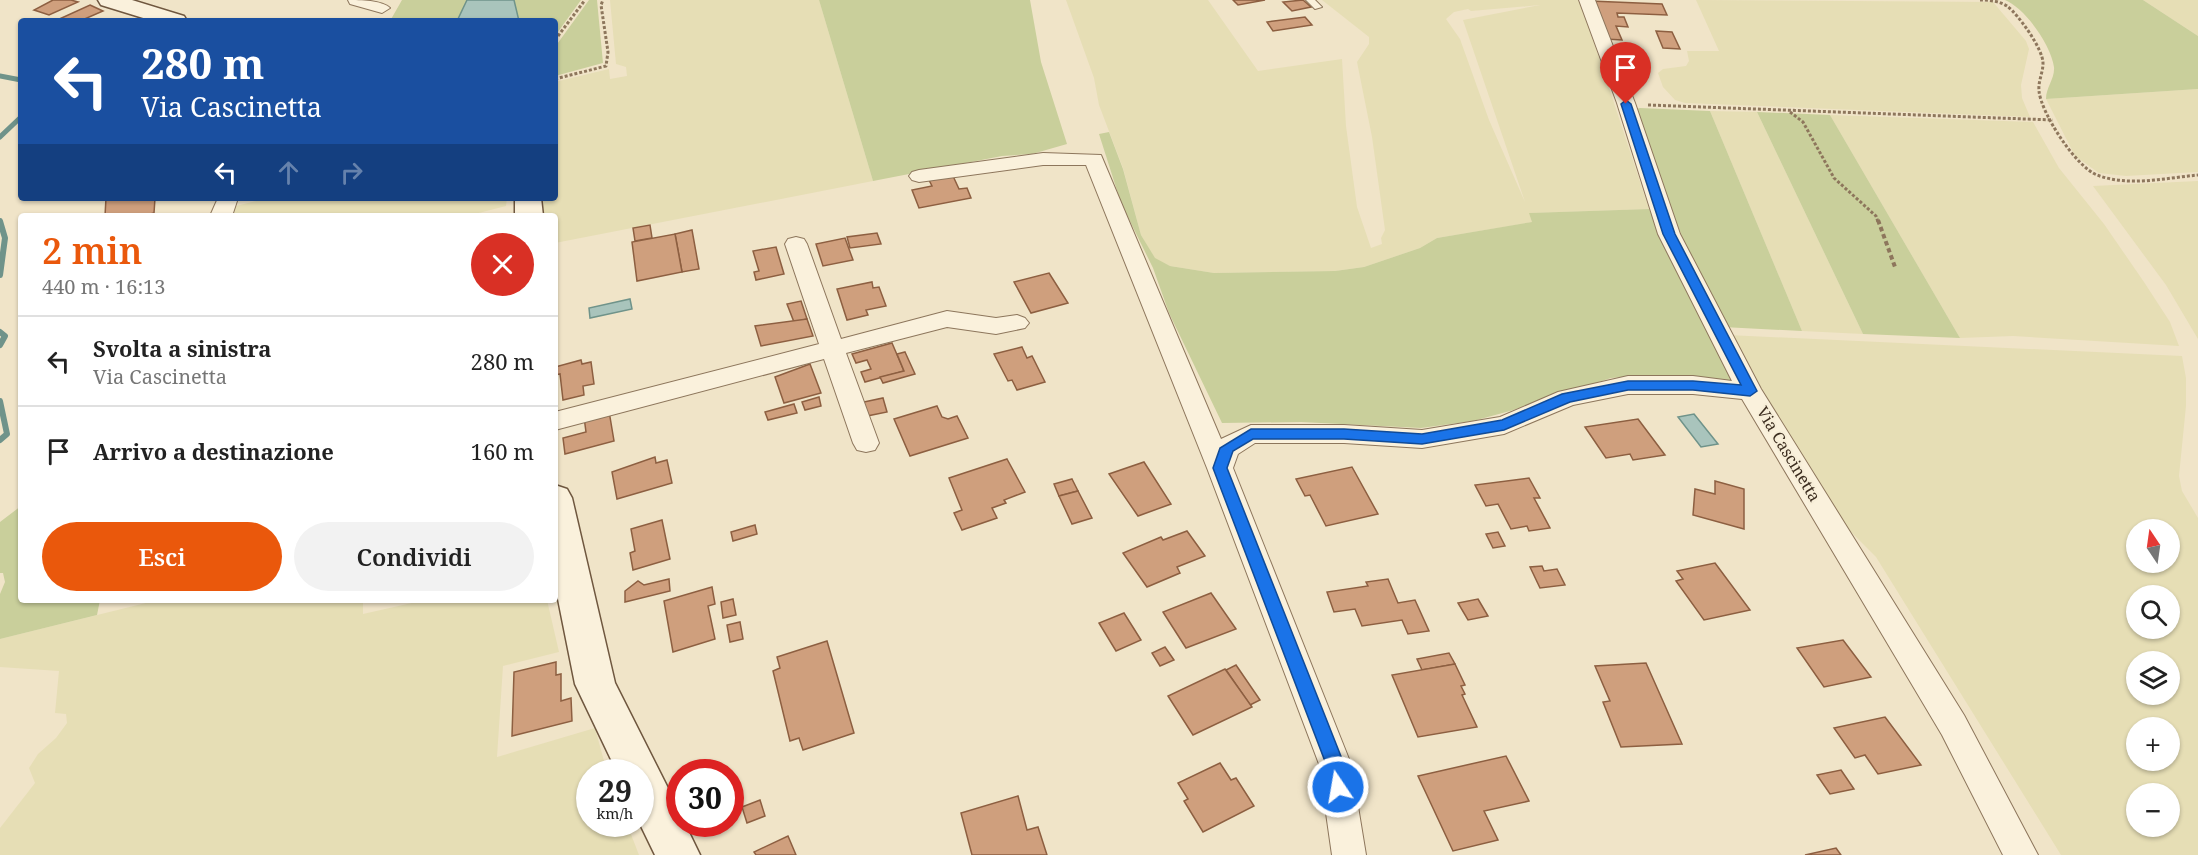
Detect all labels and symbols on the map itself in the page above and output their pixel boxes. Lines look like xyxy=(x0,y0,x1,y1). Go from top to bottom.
pin xyxy=(1600,42,1651,104)
street label: Via Cascinetta xyxy=(1752,402,1826,506)
north arrow xyxy=(2126,519,2180,573)
position arrow xyxy=(1306,755,1370,819)
speed limit sign: 30 xyxy=(666,759,744,837)

